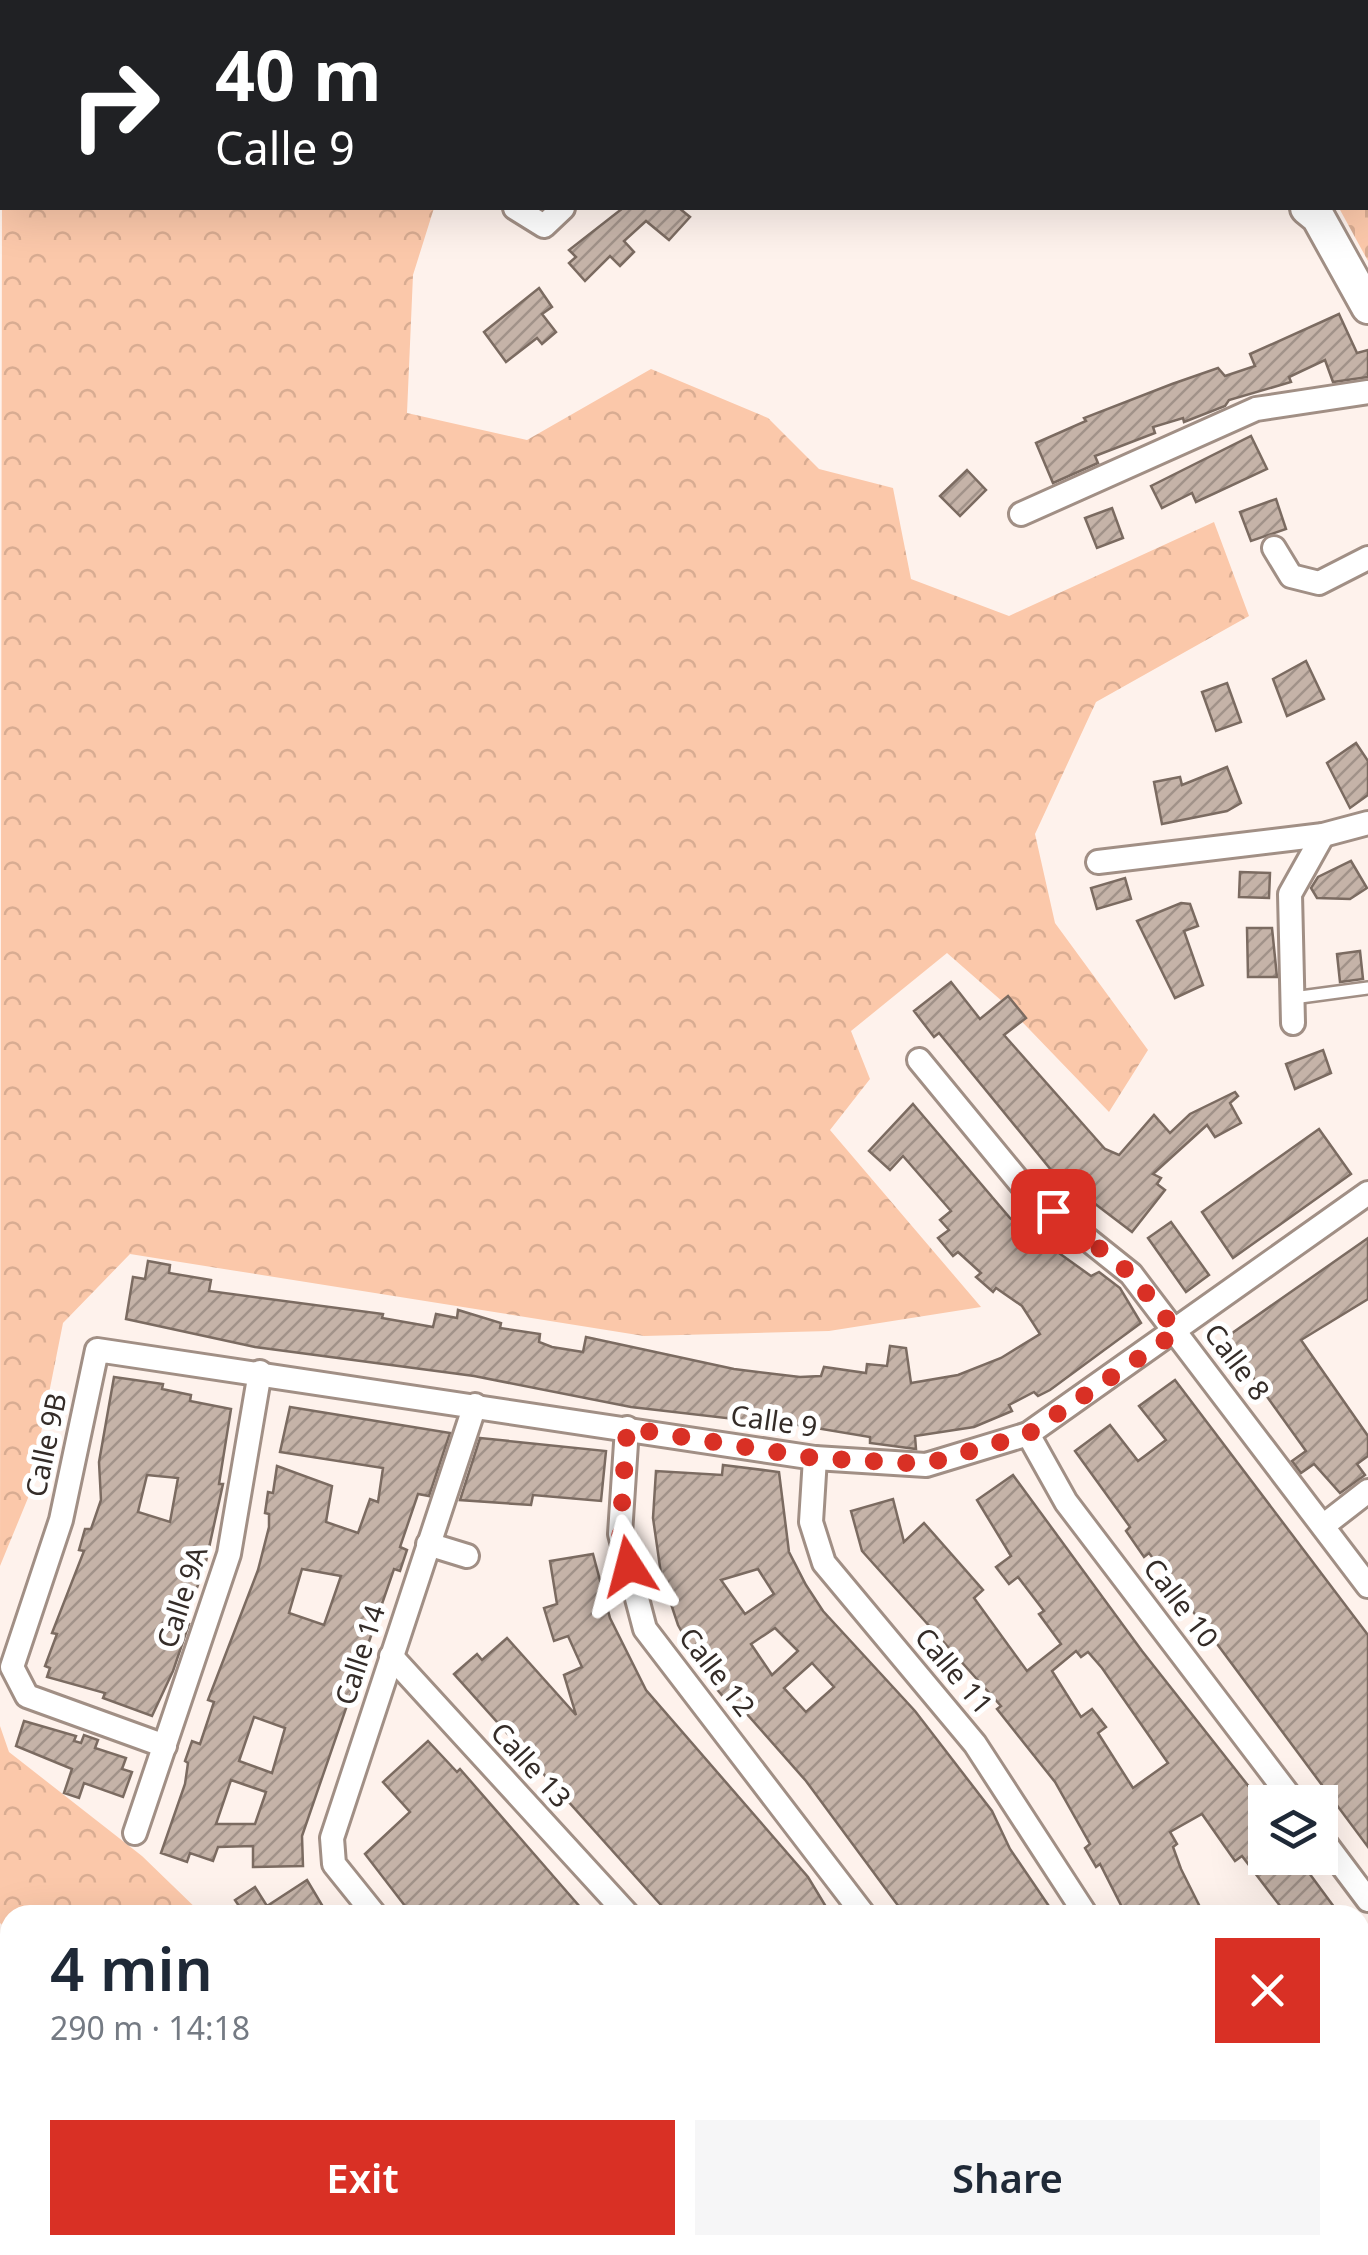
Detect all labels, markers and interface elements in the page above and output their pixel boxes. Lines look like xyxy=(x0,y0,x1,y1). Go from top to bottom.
text: 40 m xyxy=(215,26,382,122)
icon: right xyxy=(50,40,180,170)
text: Calle 9 xyxy=(215,117,355,178)
pin xyxy=(1011,1169,1096,1254)
icon: arrive xyxy=(1026,1184,1081,1239)
street label: Calle 8 xyxy=(1196,1315,1279,1408)
street label: Calle 9B xyxy=(16,1389,75,1500)
street label: Calle 9 xyxy=(728,1395,820,1445)
position arrow xyxy=(577,1514,681,1618)
street label: Calle 9A xyxy=(147,1541,215,1652)
street label: Calle 10 xyxy=(1136,1550,1228,1655)
street label: Calle 14 xyxy=(325,1600,393,1710)
street label: Calle 12 xyxy=(671,1619,764,1724)
street label: Calle 11 xyxy=(907,1619,1002,1722)
street label: Calle 13 xyxy=(483,1713,580,1815)
map controls xyxy=(1248,1785,1338,1875)
button: layers xyxy=(1248,1785,1338,1875)
text: 4 min xyxy=(50,1927,213,2009)
button: close xyxy=(1215,1938,1320,2043)
text: 290 m · 14:18 xyxy=(50,2006,250,2049)
button: Exit xyxy=(50,2120,675,2235)
button: Share xyxy=(695,2120,1320,2235)

